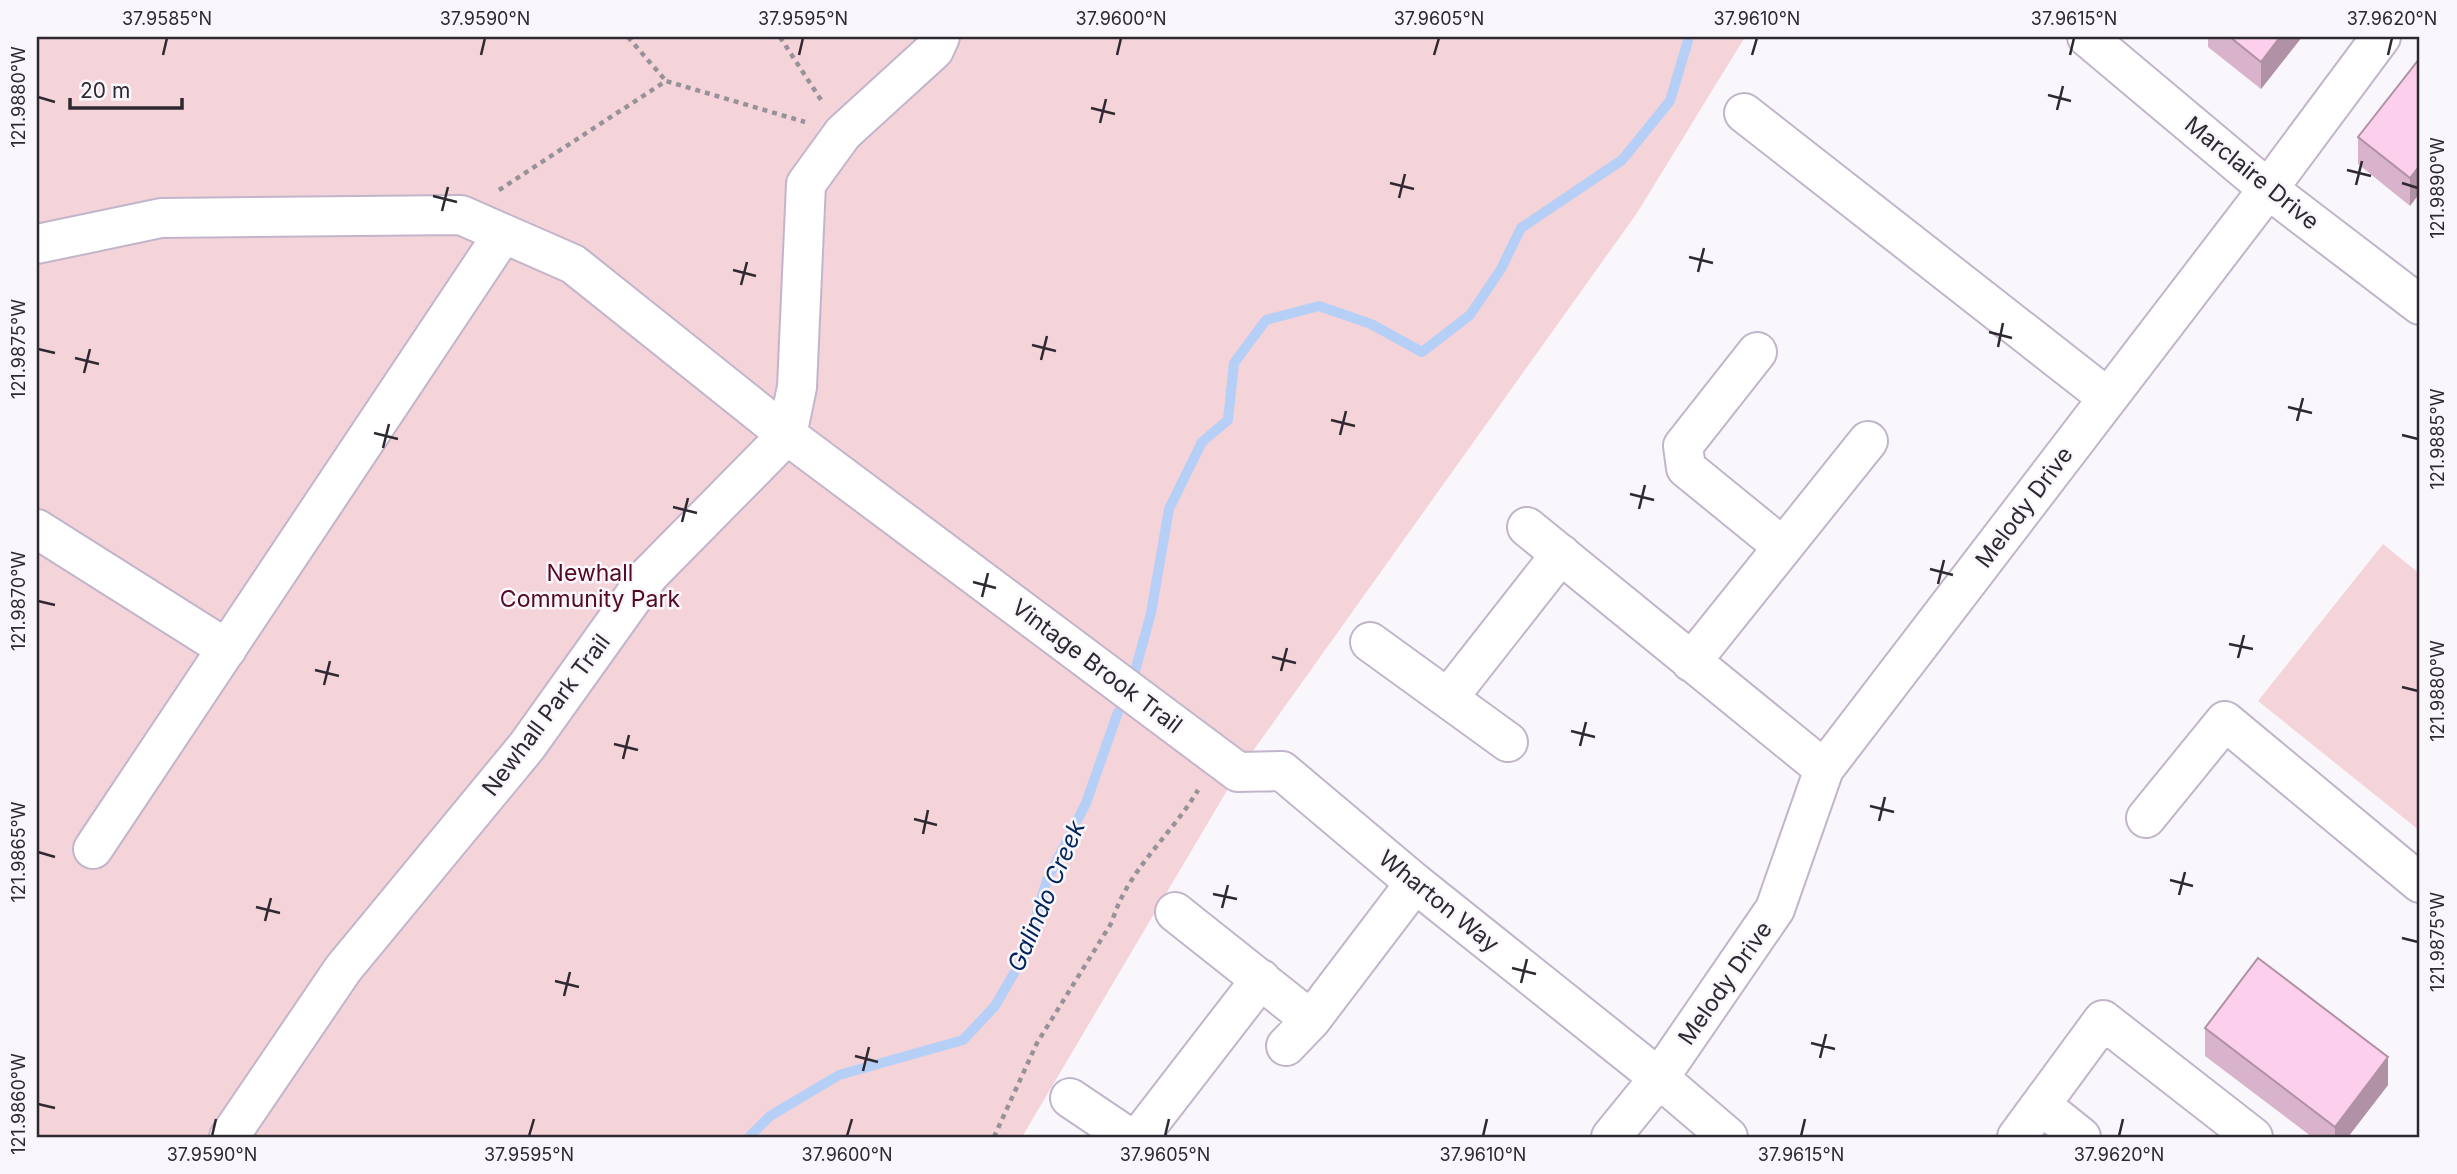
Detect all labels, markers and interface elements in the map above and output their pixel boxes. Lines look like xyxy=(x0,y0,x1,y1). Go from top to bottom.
text: 37.9585°N xyxy=(122,8,212,29)
text: 37.9590°N xyxy=(440,8,530,29)
text: 37.9595°N xyxy=(758,8,848,29)
text: 37.9600°N xyxy=(1076,8,1166,29)
text: 37.9605°N xyxy=(1394,8,1484,29)
text: 37.9610°N xyxy=(1714,8,1800,29)
text: 37.9615°N xyxy=(2031,8,2117,29)
text: 37.9620°N xyxy=(2347,8,2437,29)
text: 121.9880°W xyxy=(8,46,29,148)
scale bar xyxy=(70,66,182,110)
text: 20 m xyxy=(80,78,130,103)
street label: Marclaire Drive xyxy=(2179,110,2325,236)
text: 121.9890°W xyxy=(2427,137,2448,239)
text: 121.9875°W xyxy=(8,299,29,399)
text: 121.9885°W xyxy=(2427,388,2448,490)
street label: Melody Drive xyxy=(1969,441,2079,573)
text: 121.9870°W xyxy=(8,551,29,651)
park label: Newhall Community Park xyxy=(500,559,681,613)
street label: Vintage Brook Trail xyxy=(1006,593,1188,739)
street label: Newhall Park Trail xyxy=(476,629,616,801)
text: 121.9880°W xyxy=(2427,640,2448,742)
text: 121.9865°W xyxy=(8,801,29,903)
water label: Galindo Creek xyxy=(1001,815,1091,976)
street label: Wharton Way xyxy=(1373,844,1505,958)
text: 121.9875°W xyxy=(2427,892,2448,992)
street label: Melody Drive xyxy=(1672,916,1778,1050)
text: 121.9860°W xyxy=(8,1053,29,1155)
text: 37.9590°N xyxy=(167,1144,257,1165)
text: 37.9595°N xyxy=(484,1144,574,1165)
text: 37.9600°N xyxy=(802,1144,892,1165)
text: 37.9605°N xyxy=(1120,1144,1210,1165)
text: 37.9610°N xyxy=(1440,1144,1526,1165)
text: 37.9615°N xyxy=(1758,1144,1844,1165)
text: 37.9620°N xyxy=(2074,1144,2164,1165)

